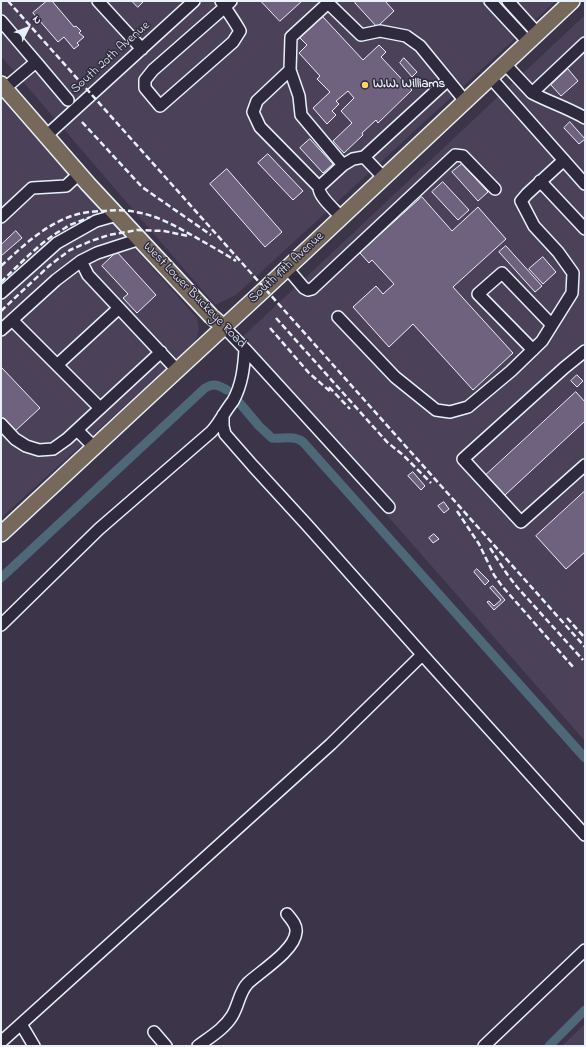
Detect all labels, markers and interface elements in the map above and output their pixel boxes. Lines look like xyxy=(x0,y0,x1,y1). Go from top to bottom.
north arrow xyxy=(8,8,48,48)
text: N xyxy=(28,12,45,28)
street label: South 20th Avenue xyxy=(68,18,154,98)
place label: W.W. Williams xyxy=(373,77,445,93)
marker: W.W. Williams xyxy=(360,80,370,90)
street label: South 19th Avenue xyxy=(246,229,328,307)
street label: West Lower Buckeye Road xyxy=(139,240,249,352)

